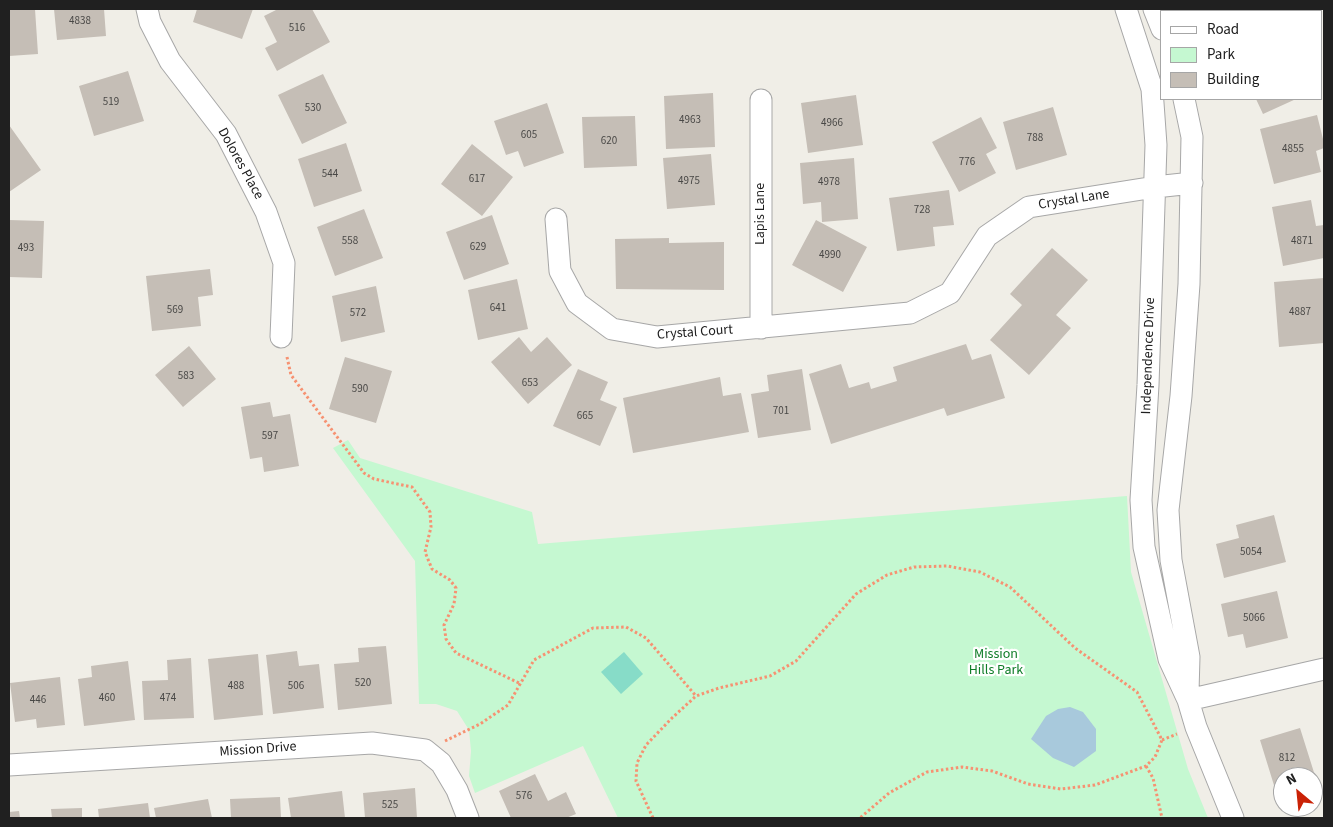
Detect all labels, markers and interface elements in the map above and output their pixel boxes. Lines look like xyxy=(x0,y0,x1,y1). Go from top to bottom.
legend xyxy=(1160,10,1323,100)
house number: 4838 xyxy=(69,15,91,29)
text: Road xyxy=(1207,19,1239,40)
house number: 516 xyxy=(289,22,305,36)
text: Park xyxy=(1207,44,1235,65)
text: Building xyxy=(1207,69,1259,90)
house number: 519 xyxy=(103,96,119,110)
house number: 530 xyxy=(305,102,321,116)
house number: 4963 xyxy=(679,114,701,128)
house number: 4966 xyxy=(821,117,843,131)
street label: Dolores Place xyxy=(213,125,267,203)
house number: 605 xyxy=(521,129,537,143)
house number: 788 xyxy=(1027,132,1043,146)
house number: 620 xyxy=(601,135,617,149)
house number: 4855 xyxy=(1282,143,1304,157)
house number: 776 xyxy=(959,156,975,170)
house number: 544 xyxy=(322,168,338,182)
house number: 617 xyxy=(469,173,485,187)
house number: 4975 xyxy=(678,175,700,189)
house number: 4978 xyxy=(818,176,840,190)
street label: Lapis Lane xyxy=(753,183,769,245)
street label: Crystal Lane xyxy=(1037,186,1111,214)
house number: 728 xyxy=(914,204,930,218)
house number: 558 xyxy=(342,235,358,249)
house number: 4871 xyxy=(1291,235,1313,249)
house number: 629 xyxy=(470,241,486,255)
house number: 493 xyxy=(18,242,34,256)
house number: 4990 xyxy=(819,249,841,263)
street label: Independence Drive xyxy=(1139,297,1159,415)
house number: 641 xyxy=(490,302,506,316)
house number: 569 xyxy=(167,304,183,318)
house number: 4887 xyxy=(1289,306,1311,320)
house number: 572 xyxy=(350,307,366,321)
street label: Crystal Court xyxy=(657,322,733,344)
house number: 583 xyxy=(178,370,194,384)
house number: 653 xyxy=(522,377,538,391)
house number: 590 xyxy=(352,383,368,397)
house number: 701 xyxy=(773,405,789,419)
house number: 665 xyxy=(577,410,593,424)
house number: 597 xyxy=(262,430,278,444)
house number: 5054 xyxy=(1240,546,1262,560)
house number: 5066 xyxy=(1243,612,1265,626)
park label: Mission Hills Park xyxy=(969,647,1023,680)
house number: 520 xyxy=(355,677,371,691)
house number: 488 xyxy=(228,680,244,694)
house number: 506 xyxy=(288,680,304,694)
house number: 460 xyxy=(99,692,115,706)
house number: 474 xyxy=(160,692,176,706)
house number: 446 xyxy=(30,694,46,708)
street label: Mission Drive xyxy=(219,739,297,761)
house number: 812 xyxy=(1279,752,1295,766)
north arrow xyxy=(1273,767,1323,817)
text: N xyxy=(1283,769,1300,791)
house number: 576 xyxy=(516,790,532,804)
house number: 525 xyxy=(382,799,398,813)

